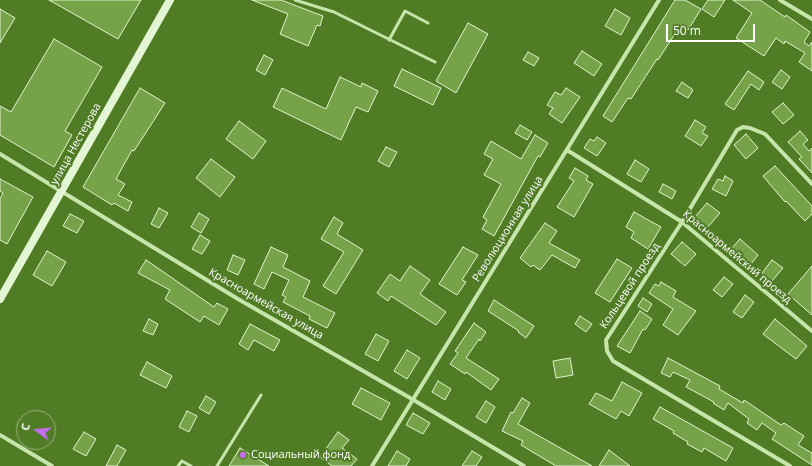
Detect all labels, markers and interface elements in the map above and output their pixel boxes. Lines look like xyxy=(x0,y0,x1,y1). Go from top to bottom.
scale bar xyxy=(668,16,757,42)
text: 50 m xyxy=(673,22,701,39)
street label: улица Нестерова xyxy=(48,101,104,187)
street label: Революционная улица xyxy=(470,174,546,284)
street label: Красноармейский проезд xyxy=(680,208,794,306)
street label: Кольцевой проезд xyxy=(597,240,663,332)
street label: Красноармейская улица xyxy=(206,266,326,342)
north arrow xyxy=(16,410,56,450)
text: С xyxy=(17,421,33,432)
place label: Социальный фонд xyxy=(251,448,350,462)
marker: Социальный фонд xyxy=(238,450,248,460)

